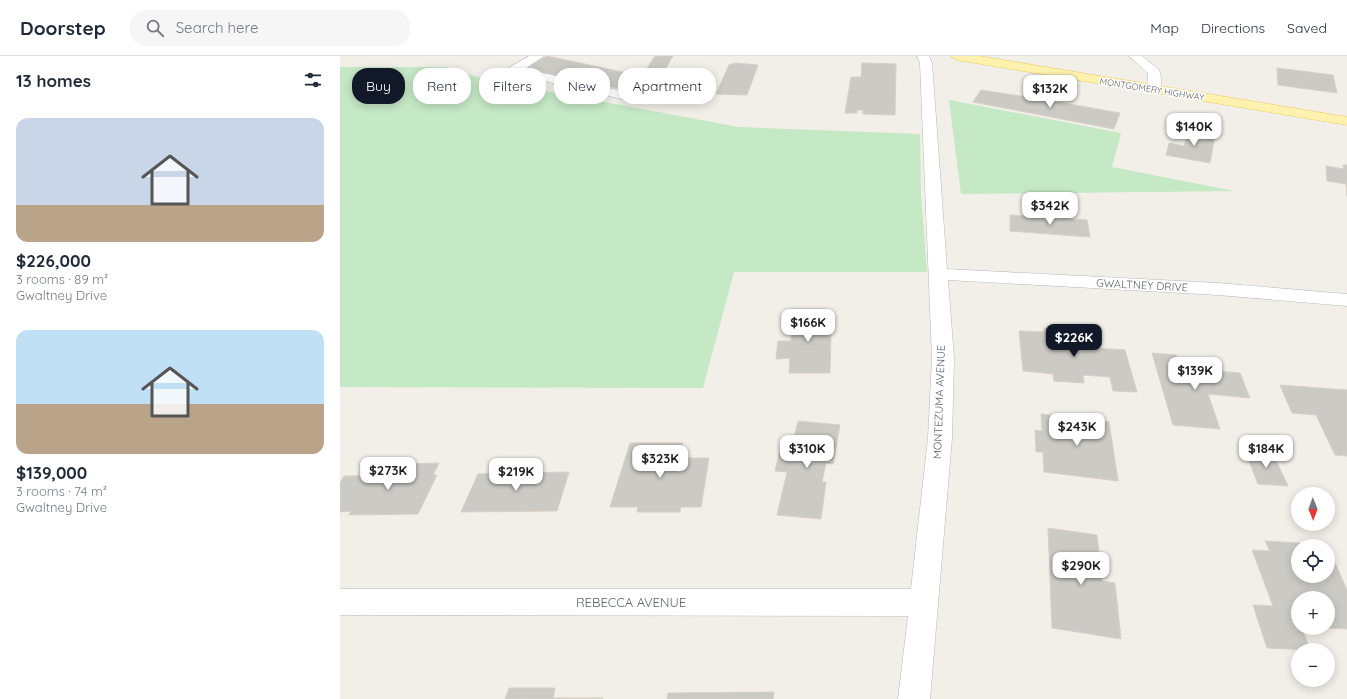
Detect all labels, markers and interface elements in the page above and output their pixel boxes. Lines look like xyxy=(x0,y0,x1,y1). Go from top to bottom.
search box xyxy=(130,10,410,46)
text: Doorstep xyxy=(20,16,106,40)
icon: search xyxy=(144,17,166,39)
text: Search here xyxy=(176,18,258,37)
text: Map xyxy=(1150,19,1179,37)
text: Directions xyxy=(1201,19,1265,37)
text: Saved xyxy=(1287,19,1327,37)
chip: Buy xyxy=(352,68,405,104)
chip: Rent xyxy=(413,68,471,104)
chip: Filters xyxy=(479,68,546,104)
chip: New xyxy=(554,68,610,104)
chip: Apartment xyxy=(618,68,716,104)
icon: filters xyxy=(302,69,324,91)
text: 13 homes xyxy=(16,70,91,91)
pin: $132K xyxy=(1022,75,1078,109)
street label: MONTGOMERY HIGHWAY xyxy=(1099,75,1205,103)
text: $132K xyxy=(1032,80,1068,96)
pin: $140K xyxy=(1166,113,1222,147)
text: $140K xyxy=(1176,118,1212,134)
icon: home xyxy=(134,144,206,216)
pin: $342K xyxy=(1022,192,1078,226)
text: $342K xyxy=(1031,197,1069,213)
text: $226,000 xyxy=(16,250,91,271)
text: 3 rooms · 89 m² xyxy=(16,271,108,287)
street label: GWALTNEY DRIVE xyxy=(1096,276,1188,294)
text: Gwaltney Drive xyxy=(16,287,107,303)
pin: $166K xyxy=(780,309,836,343)
text: $166K xyxy=(790,314,826,330)
pin: $226K xyxy=(1046,324,1102,358)
text: $226K xyxy=(1055,329,1093,345)
street label: MONTEZUMA AVENUE xyxy=(930,345,948,459)
icon: home xyxy=(134,356,206,428)
pin: $139K xyxy=(1167,357,1223,391)
text: $139K xyxy=(1177,362,1213,378)
pin: $243K xyxy=(1049,413,1105,447)
text: $243K xyxy=(1058,418,1096,434)
pin: $310K xyxy=(779,435,835,469)
pin: $184K xyxy=(1238,435,1294,469)
text: $310K xyxy=(789,440,825,456)
text: $184K xyxy=(1248,440,1284,456)
pin: $323K xyxy=(632,445,688,479)
text: $323K xyxy=(641,450,679,466)
pin: $273K xyxy=(360,457,416,491)
pin: $219K xyxy=(488,458,544,492)
text: $139,000 xyxy=(16,462,87,483)
text: $273K xyxy=(369,462,407,478)
text: $219K xyxy=(498,463,534,479)
text: 3 rooms · 74 m² xyxy=(16,483,107,499)
north arrow xyxy=(1291,487,1335,531)
map controls xyxy=(1291,487,1335,687)
text: Gwaltney Drive xyxy=(16,499,107,515)
button: locate xyxy=(1291,539,1335,583)
pin: $290K xyxy=(1053,552,1109,586)
text: $290K xyxy=(1061,557,1101,573)
button: + xyxy=(1291,591,1335,635)
street label: REBECCA AVENUE xyxy=(576,594,686,610)
button: − xyxy=(1291,643,1335,687)

